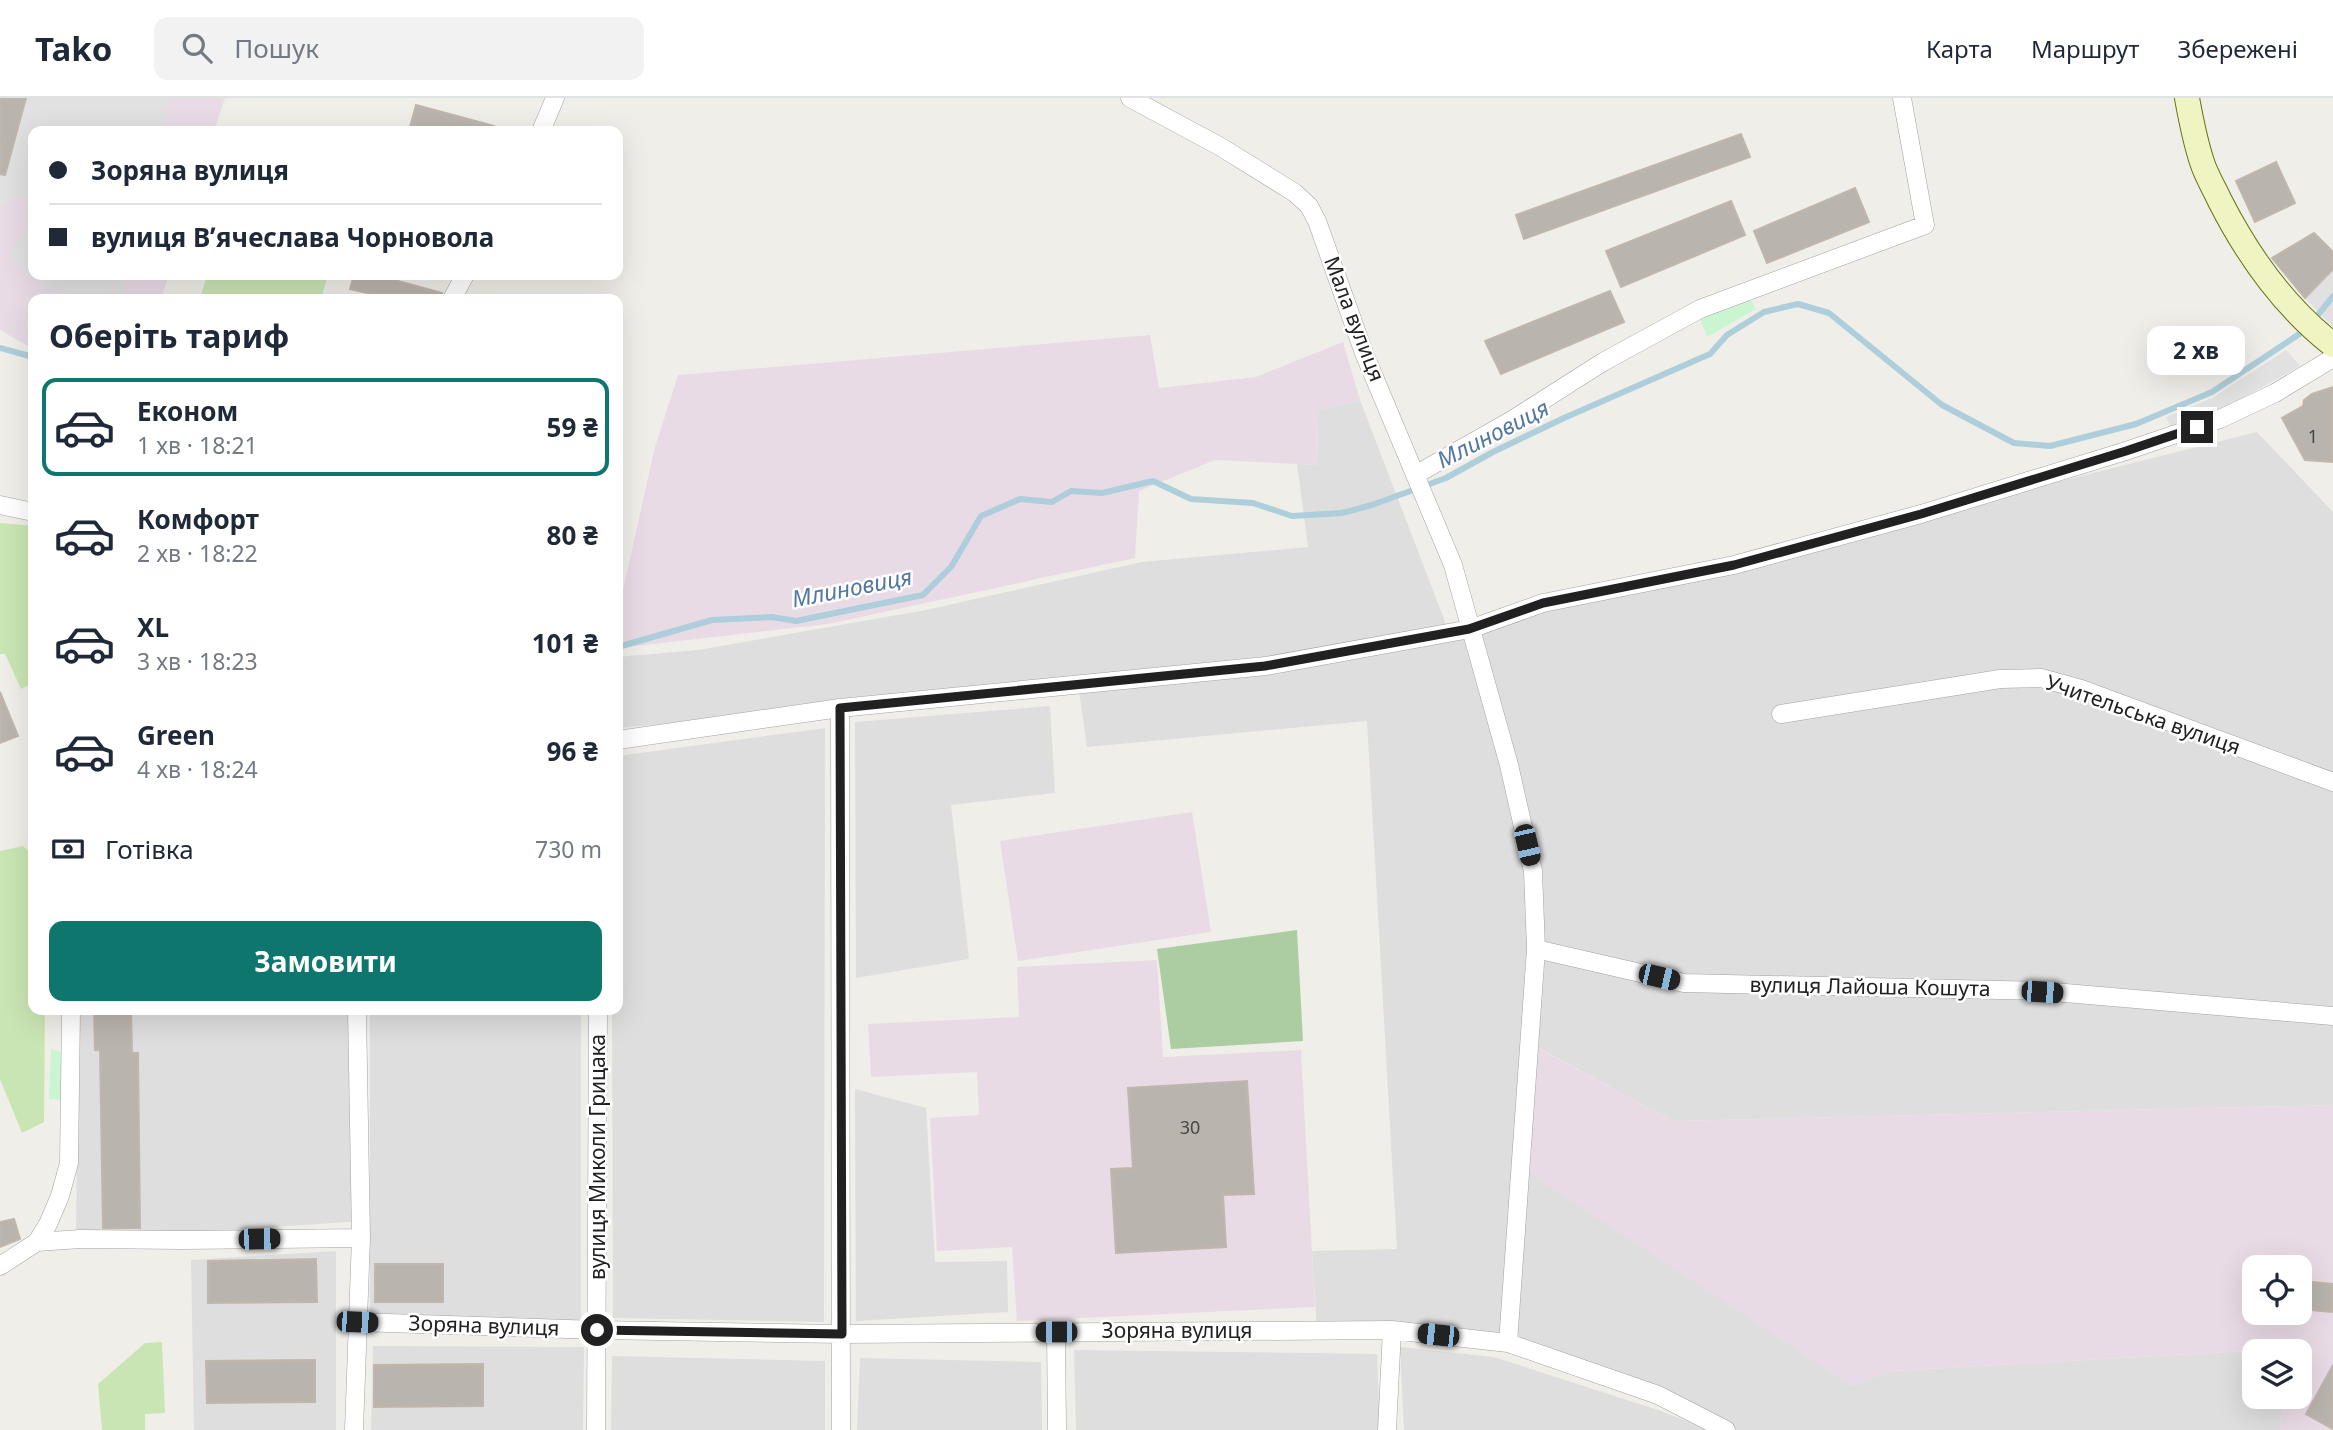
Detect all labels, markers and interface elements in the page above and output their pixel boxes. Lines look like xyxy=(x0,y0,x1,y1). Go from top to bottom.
search box xyxy=(154,17,644,80)
text: Tako xyxy=(35,26,112,71)
icon: search xyxy=(178,29,216,67)
text: Пошук xyxy=(234,30,319,66)
text: Карта xyxy=(1926,32,1993,65)
text: Маршрут xyxy=(2031,32,2139,65)
text: Збережені xyxy=(2177,32,2298,65)
text: Зоряна вулиця xyxy=(91,152,289,188)
text: вулиця Вʼячеслава Чорновола xyxy=(91,219,494,255)
street label: Мала вулиця xyxy=(1318,252,1392,385)
text: Оберіть тариф xyxy=(49,314,289,357)
callout: 2 хв xyxy=(2148,326,2246,374)
text: 2 хв xyxy=(2173,334,2219,366)
water label: Млиновиця xyxy=(1431,391,1554,475)
text: Економ xyxy=(137,393,238,429)
icon: car xyxy=(53,396,116,459)
text: 59 ₴ xyxy=(547,409,598,445)
route end xyxy=(2181,411,2213,443)
house number: 1 xyxy=(2308,424,2318,448)
text: 1 хв · 18:21 xyxy=(137,429,258,461)
text: Комфорт xyxy=(137,501,259,537)
icon: car xyxy=(53,504,116,567)
text: 80 ₴ xyxy=(547,517,598,553)
text: 2 хв · 18:22 xyxy=(137,537,258,569)
water label: Млиновиця xyxy=(789,560,915,614)
text: XL xyxy=(137,609,169,645)
icon: car xyxy=(53,612,116,675)
text: 101 ₴ xyxy=(532,625,598,661)
text: 3 хв · 18:23 xyxy=(137,645,258,677)
street label: Учительська вулиця xyxy=(2042,668,2244,761)
text: Green xyxy=(137,717,215,753)
icon: car xyxy=(53,720,116,783)
text: 96 ₴ xyxy=(547,733,598,769)
text: 4 хв · 18:24 xyxy=(137,753,258,785)
car xyxy=(1513,822,1542,868)
icon: cash xyxy=(49,830,87,868)
text: Готівка xyxy=(105,831,194,867)
text: 730 m xyxy=(535,833,602,865)
button: Замовити xyxy=(49,921,602,1001)
car xyxy=(1637,962,1682,992)
street label: вулиця Лайоша Кошута xyxy=(1749,970,1991,1002)
car xyxy=(2021,980,2064,1004)
street label: вулиця Миколи Грицака xyxy=(583,1034,611,1280)
house number: 30 xyxy=(1180,1115,1200,1139)
car xyxy=(238,1228,281,1250)
map controls xyxy=(2242,1255,2312,1409)
button: locate xyxy=(2242,1255,2312,1325)
street label: Зоряна вулиця xyxy=(408,1308,560,1342)
car xyxy=(336,1311,379,1333)
route start xyxy=(581,1314,613,1346)
street label: Зоряна вулиця xyxy=(1102,1316,1252,1344)
car xyxy=(1036,1322,1078,1343)
car xyxy=(1417,1322,1460,1348)
button: layers xyxy=(2242,1339,2312,1409)

